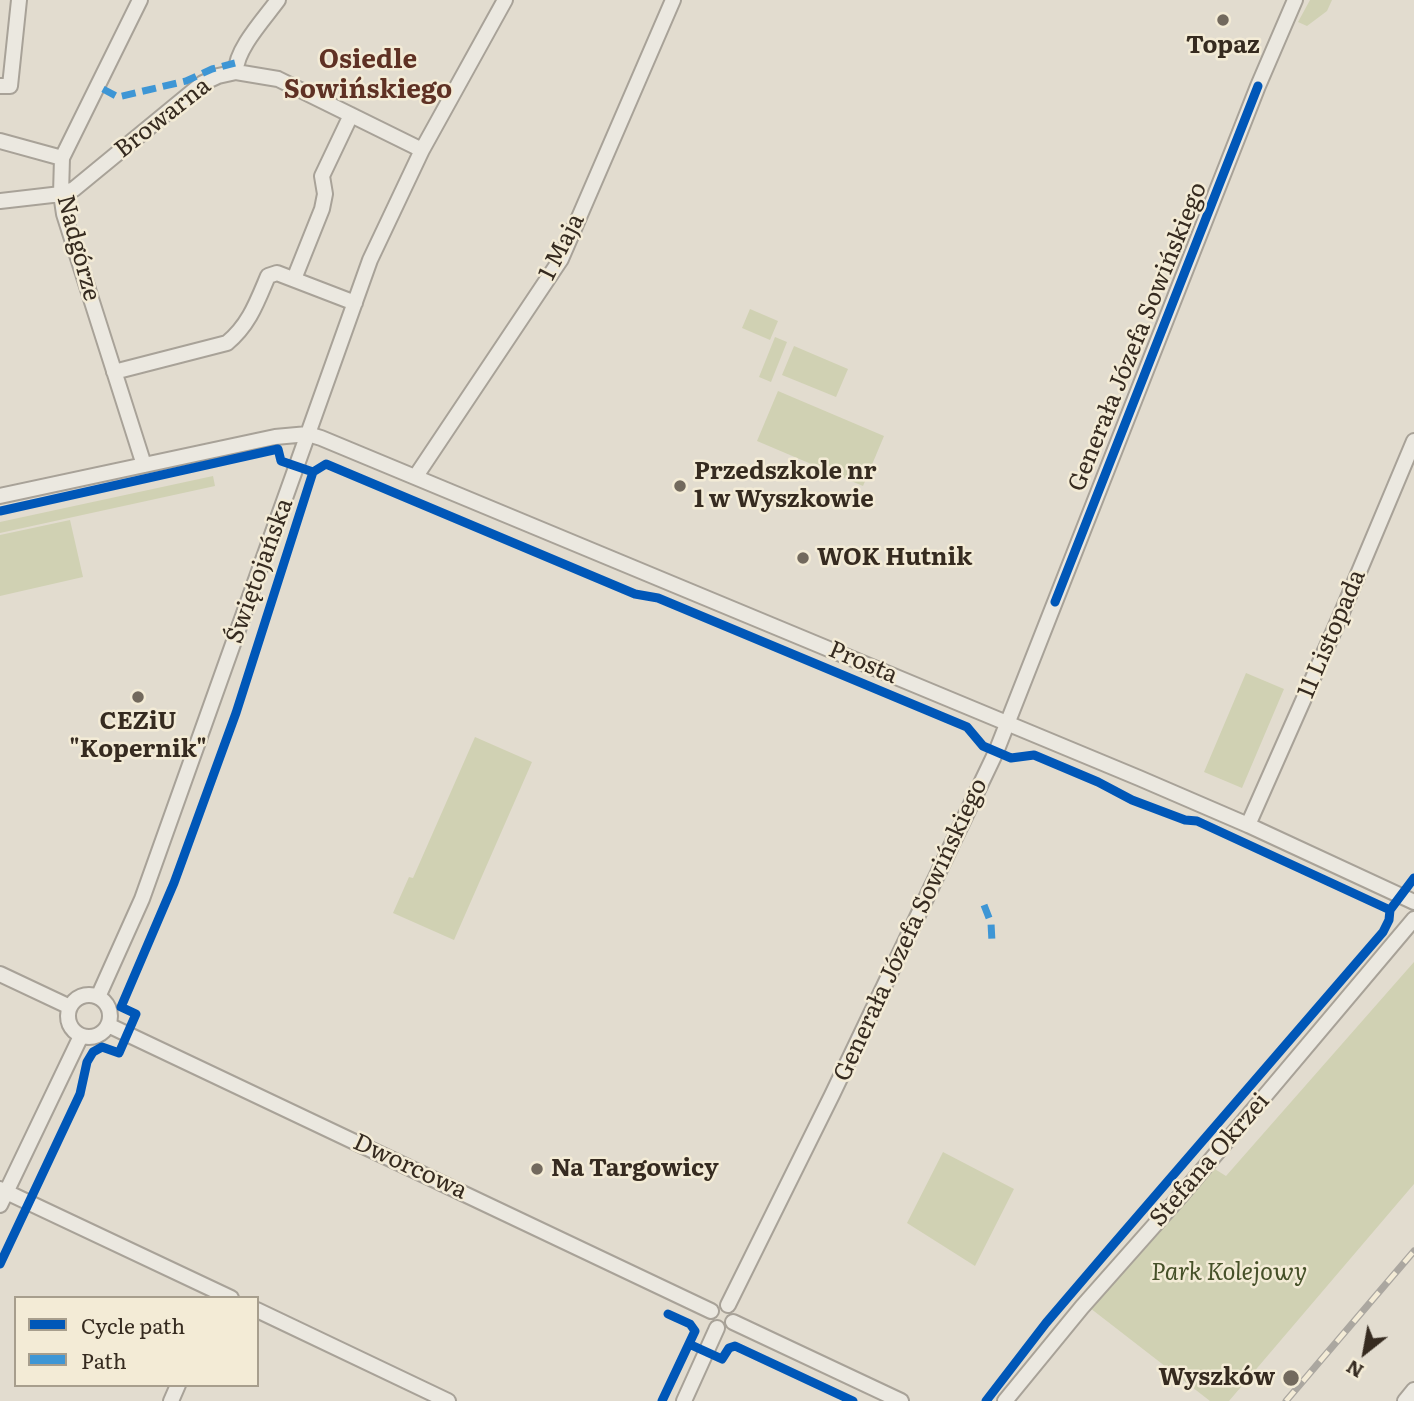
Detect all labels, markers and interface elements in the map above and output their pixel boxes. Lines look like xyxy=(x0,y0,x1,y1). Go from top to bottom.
marker: Topaz xyxy=(1215,12,1231,28)
place label: Topaz xyxy=(1186,32,1260,60)
district label: Osiedle Sowińskiego xyxy=(284,44,452,106)
street label: Browarna xyxy=(109,72,217,164)
street label: Generała Józefa Sowińskiego xyxy=(1063,178,1213,496)
street label: Nadgórze xyxy=(50,192,106,304)
street label: 1 Maja xyxy=(533,209,591,285)
place label: Przedszkole nr 1 w Wyszkowie xyxy=(694,458,876,514)
marker: Przedszkole nr 1 w Wyszkowie xyxy=(672,478,688,494)
street label: Świętojańska xyxy=(220,495,300,647)
place label: WOK Hutnik xyxy=(817,544,972,572)
marker: WOK Hutnik xyxy=(795,550,811,566)
street label: 11 Listopada xyxy=(1292,565,1372,703)
street label: Prosta xyxy=(824,636,902,690)
marker: CEZiU "Kopernik" xyxy=(130,689,146,705)
place label: CEZiU "Kopernik" xyxy=(69,708,207,764)
street label: Generała Józefa Sowińskiego xyxy=(828,774,994,1086)
street label: Stefana Okrzei xyxy=(1144,1087,1276,1233)
street label: Dworcowa xyxy=(348,1128,472,1206)
place label: Na Targowicy xyxy=(551,1155,719,1183)
marker: Na Targowicy xyxy=(529,1161,545,1177)
park label: Park Kolejowy xyxy=(1151,1259,1307,1287)
legend xyxy=(14,1296,259,1387)
text: Cycle path xyxy=(81,1309,185,1340)
north arrow xyxy=(1330,1317,1400,1387)
text: Path xyxy=(81,1344,127,1375)
text: N xyxy=(1340,1354,1368,1386)
place label: Wyszków xyxy=(1158,1364,1275,1392)
marker: Wyszków xyxy=(1281,1368,1301,1388)

